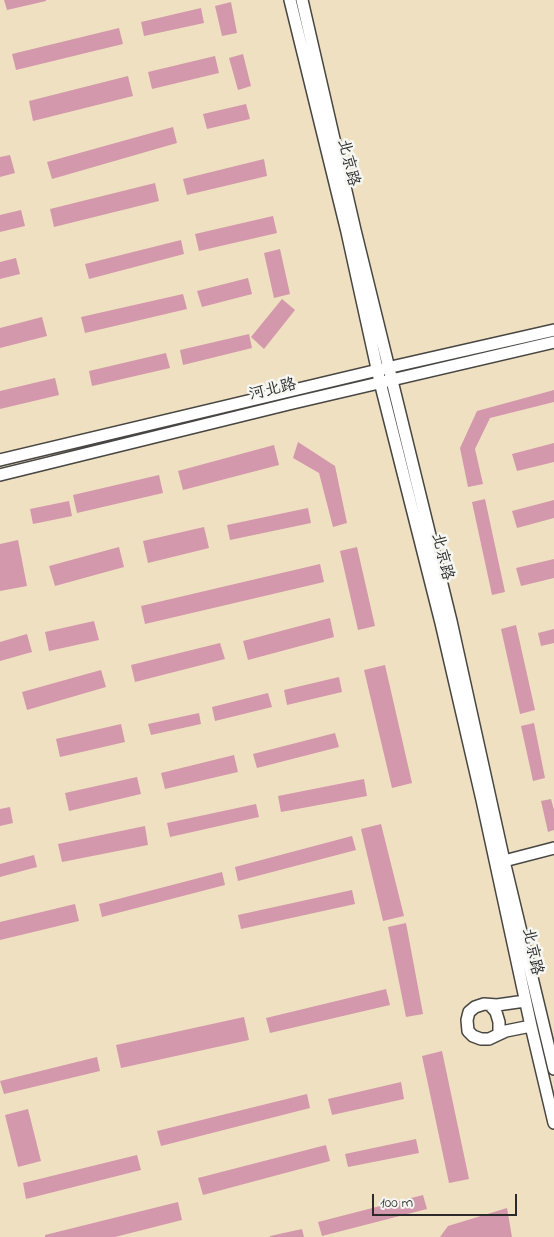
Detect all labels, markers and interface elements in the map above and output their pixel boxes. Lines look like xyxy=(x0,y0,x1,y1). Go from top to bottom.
street label: 北京路 xyxy=(332,137,362,189)
street label: 河北路 xyxy=(247,376,299,406)
street label: 北京路 xyxy=(426,531,456,583)
street label: 北京路 xyxy=(517,927,545,977)
scale bar xyxy=(374,1184,519,1216)
text: 100 m xyxy=(380,1192,413,1214)

